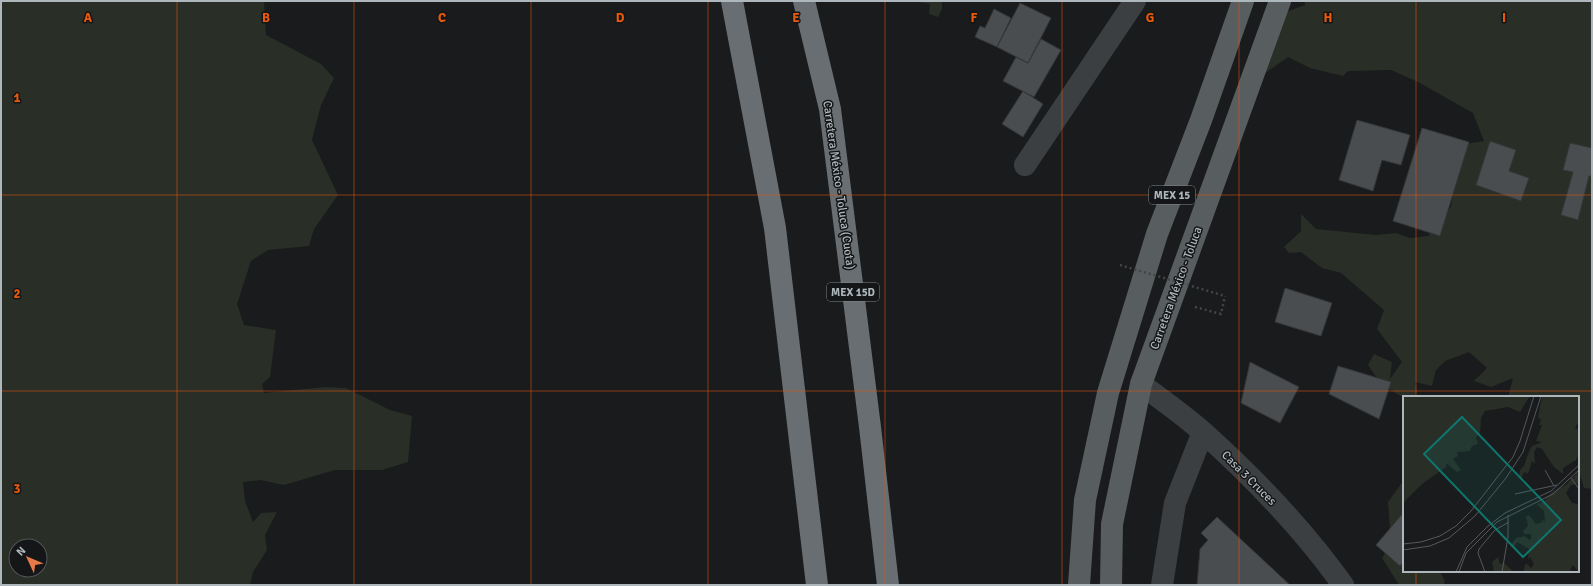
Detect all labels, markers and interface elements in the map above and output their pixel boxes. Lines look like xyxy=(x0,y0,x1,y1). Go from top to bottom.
text: A xyxy=(84,10,93,26)
text: B xyxy=(262,10,270,26)
text: C xyxy=(438,10,446,26)
text: D xyxy=(616,10,625,26)
text: E xyxy=(792,10,800,26)
text: F xyxy=(971,10,978,26)
text: G xyxy=(1146,10,1154,26)
text: H xyxy=(1324,10,1332,26)
text: I xyxy=(1502,10,1506,26)
text: 1 xyxy=(13,90,21,106)
street label: Carretera México - Toluca (Cuota) xyxy=(819,100,858,270)
road number: MEX 15 xyxy=(1149,186,1195,204)
street label: Carretera México - Toluca xyxy=(1147,225,1206,352)
road number: MEX 15D xyxy=(827,283,879,301)
text: 2 xyxy=(13,286,21,302)
inset map xyxy=(1403,396,1579,572)
street label: Casa 3 Cruces xyxy=(1218,448,1279,509)
text: 3 xyxy=(13,481,21,497)
north arrow xyxy=(8,538,48,578)
text: N xyxy=(14,544,29,559)

